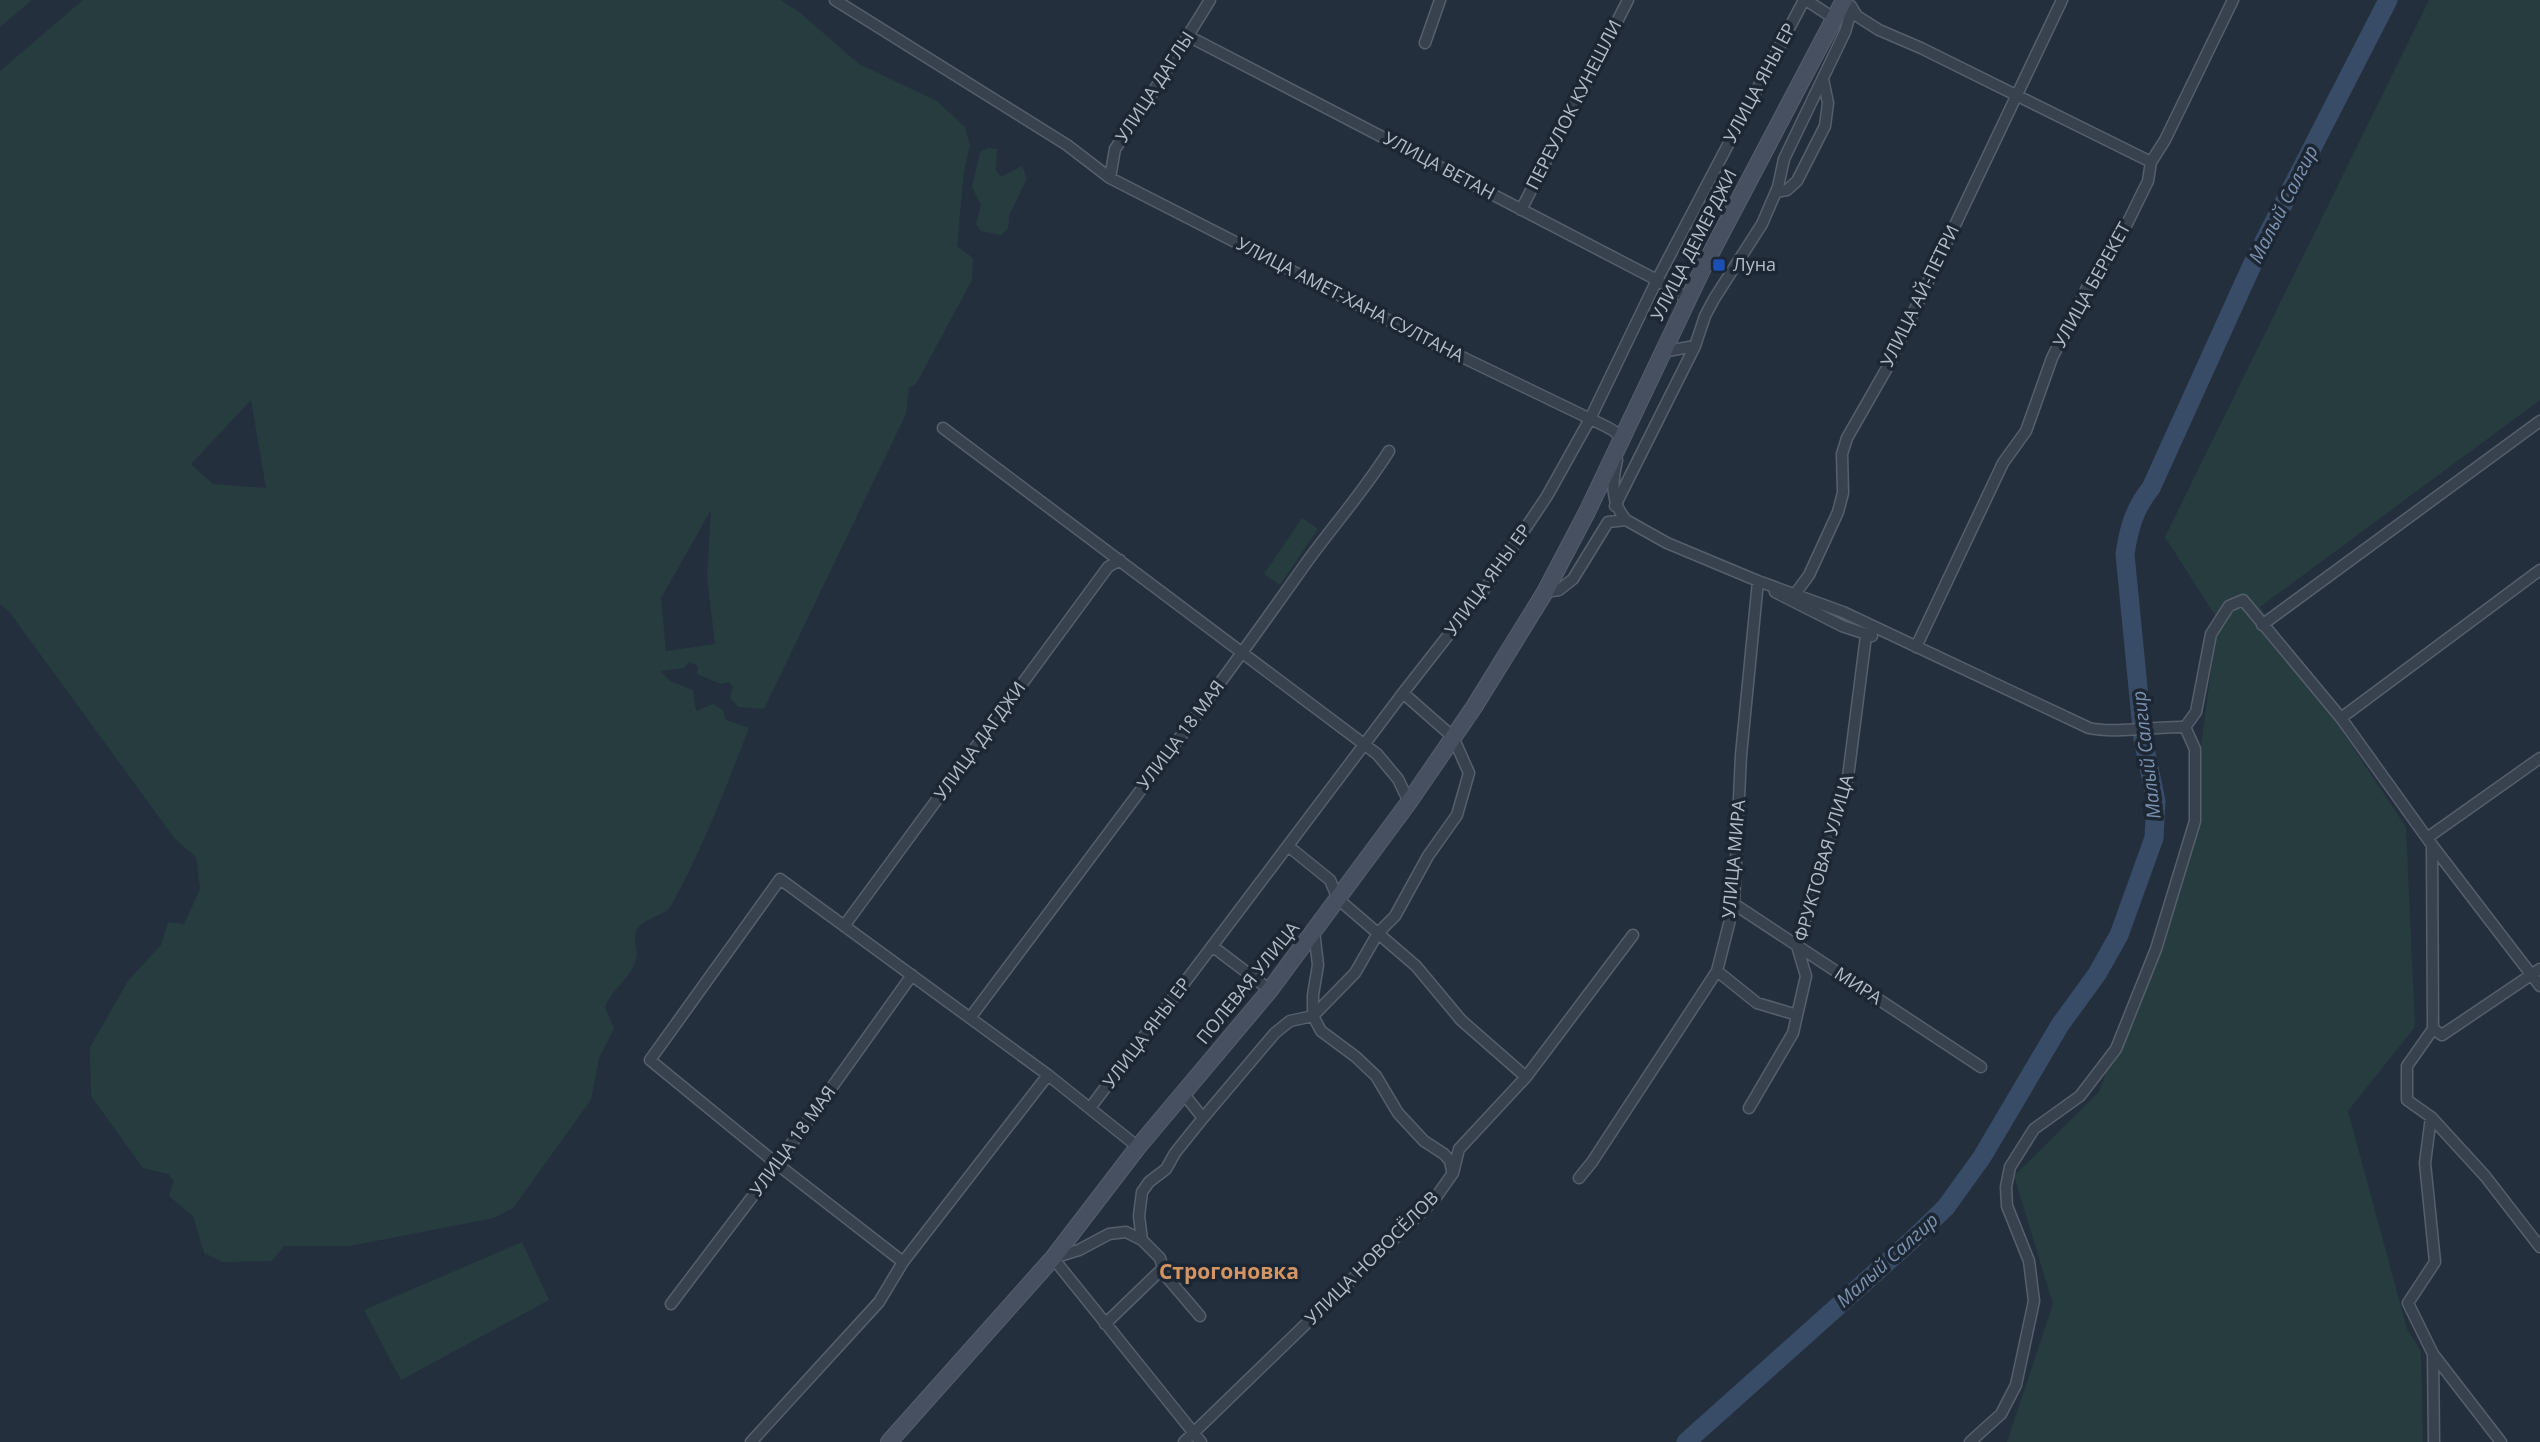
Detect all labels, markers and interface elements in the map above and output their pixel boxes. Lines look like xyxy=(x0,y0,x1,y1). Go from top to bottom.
street label: ПЕРЕУЛОК КУНЕШЛИ xyxy=(1520,16,1626,194)
street label: УЛИЦА ЯНЫ ЕР xyxy=(1717,19,1801,147)
street label: УЛИЦА ДАГЛЫ xyxy=(1109,26,1199,147)
street label: УЛИЦА ВЕТАН xyxy=(1380,126,1499,205)
water label: Малый Салгир xyxy=(2242,141,2324,267)
street label: УЛИЦА ДЕМЕРДЖИ xyxy=(1644,165,1742,325)
street label: УЛИЦА БЕРЕКЕТ xyxy=(2047,218,2135,351)
street label: УЛИЦА АЙ-ПЕТРИ xyxy=(1874,221,1964,371)
street label: УЛИЦА АМЕТ-ХАНА СУЛТАНА xyxy=(1233,231,1469,367)
place label: Луна xyxy=(1733,252,1776,276)
marker: Луна xyxy=(1711,257,1727,273)
street label: УЛИЦА ЯНЫ ЕР xyxy=(1439,519,1536,640)
street label: УЛИЦА 18 МАЯ xyxy=(1131,675,1229,794)
street label: УЛИЦА ДАГДЖИ xyxy=(928,676,1030,804)
water label: Малый Салгир xyxy=(2125,689,2167,821)
street label: ФРУКТОВАЯ УЛИЦА xyxy=(1788,771,1858,944)
street label: УЛИЦА МИРА xyxy=(1716,798,1750,919)
street label: ПОЛЕВАЯ УЛИЦА xyxy=(1190,916,1304,1049)
street label: МИРА xyxy=(1830,961,1887,1010)
street label: УЛИЦА ЯНЫ ЕР xyxy=(1097,972,1196,1092)
street label: УЛИЦА 18 МАЯ xyxy=(744,1080,840,1200)
street label: УЛИЦА НОВОСЁЛОВ xyxy=(1299,1185,1443,1329)
water label: Малый Салгир xyxy=(1830,1207,1944,1313)
district label: Строгоновка xyxy=(1159,1257,1299,1285)

